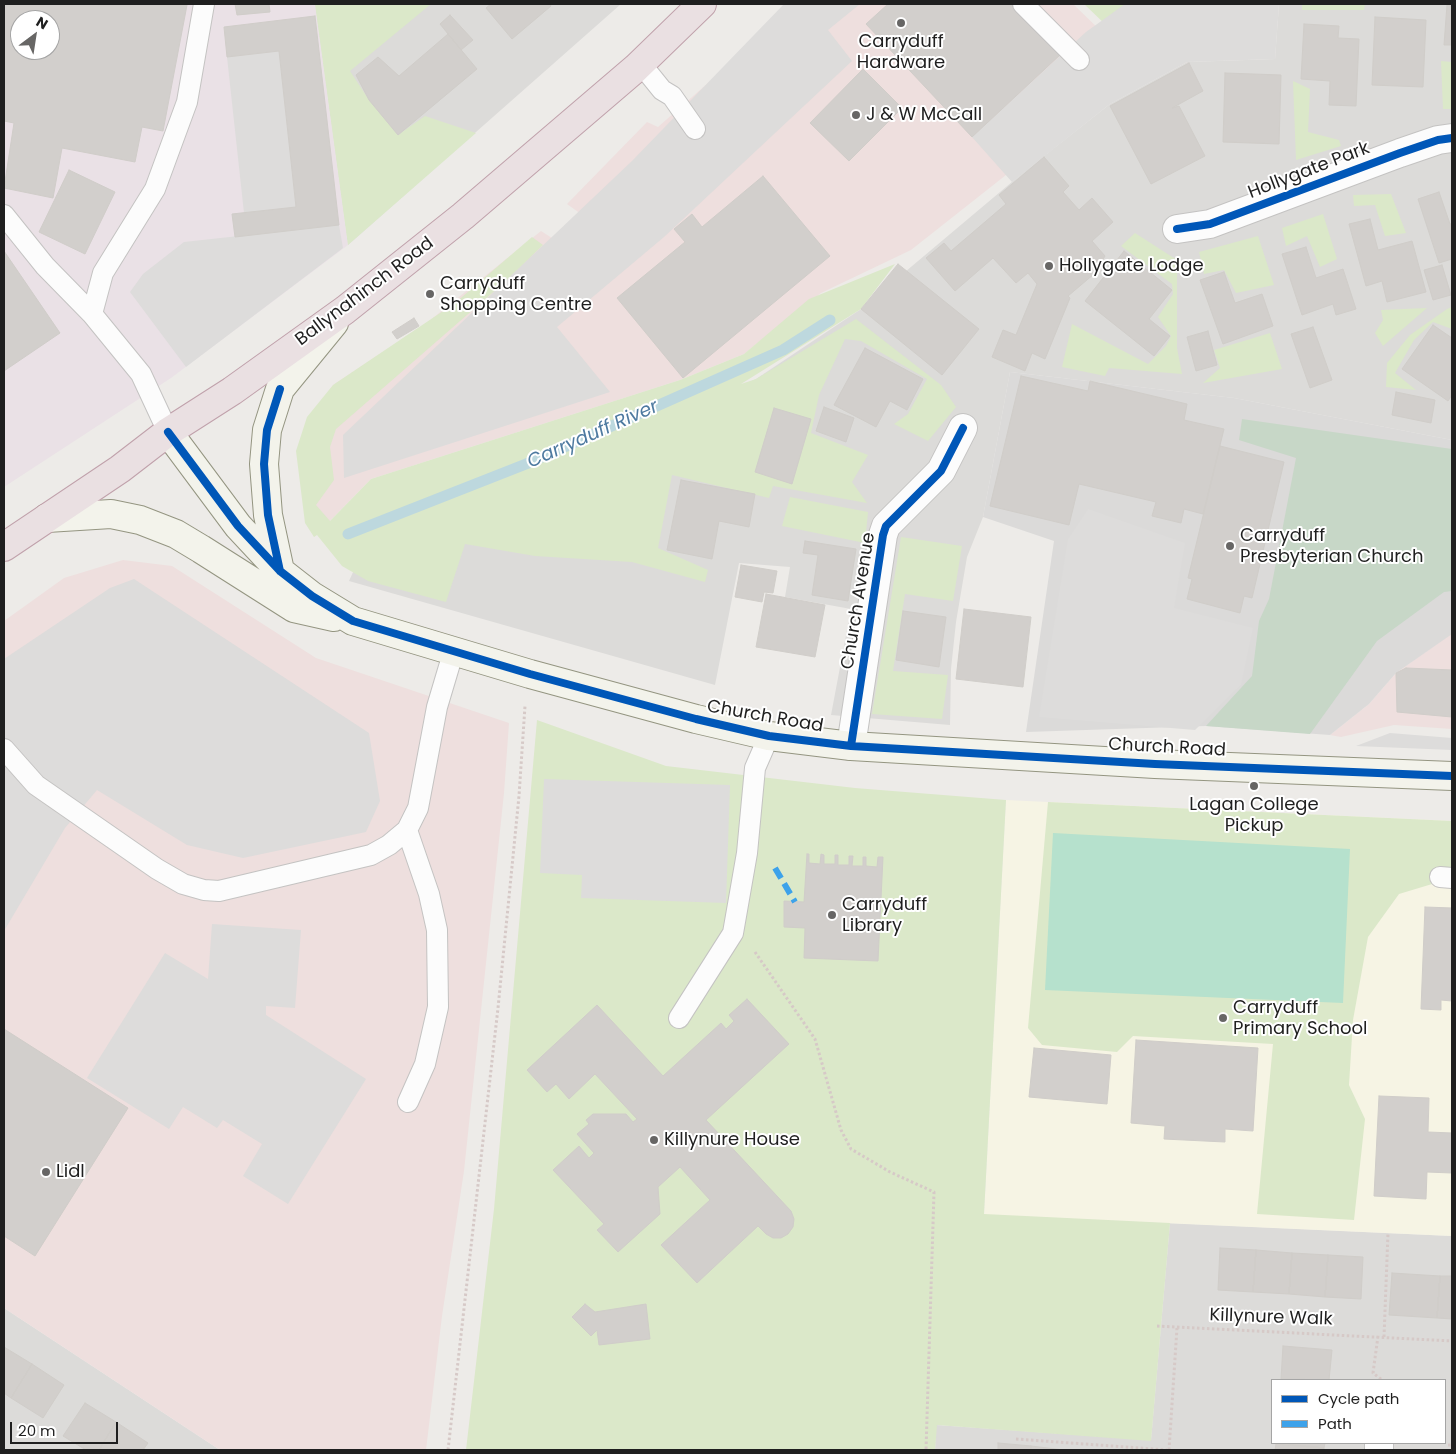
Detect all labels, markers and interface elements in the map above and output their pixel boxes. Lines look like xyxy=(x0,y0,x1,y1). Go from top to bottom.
north arrow xyxy=(10,10,60,60)
text: N xyxy=(33,12,52,34)
marker: Carryduff Hardware xyxy=(895,17,907,29)
place label: Carryduff Hardware xyxy=(857,31,945,74)
place label: J & W McCall xyxy=(866,104,982,126)
marker: J & W McCall xyxy=(850,109,862,121)
street label: Hollygate Park xyxy=(1245,138,1373,204)
street label: Ballynahinch Road xyxy=(292,233,438,351)
place label: Hollygate Lodge xyxy=(1059,255,1204,277)
marker: Hollygate Lodge xyxy=(1043,260,1055,272)
place label: Carryduff Shopping Centre xyxy=(440,273,592,316)
marker: Carryduff Shopping Centre xyxy=(424,288,436,300)
water label: Carryduff River xyxy=(524,396,662,474)
place label: Carryduff Presbyterian Church xyxy=(1240,525,1423,568)
street label: Church Avenue xyxy=(838,531,880,671)
marker: Carryduff Presbyterian Church xyxy=(1224,540,1236,552)
street label: Church Road xyxy=(705,696,825,738)
street label: Church Road xyxy=(1108,734,1226,762)
marker: Lagan College Pickup xyxy=(1248,780,1260,792)
place label: Lagan College Pickup xyxy=(1189,794,1319,836)
place label: Carryduff Library xyxy=(842,894,927,936)
marker: Carryduff Library xyxy=(826,909,838,921)
place label: Carryduff Primary School xyxy=(1233,997,1367,1040)
marker: Carryduff Primary School xyxy=(1217,1012,1229,1024)
place label: Killynure House xyxy=(664,1129,800,1151)
marker: Killynure House xyxy=(648,1134,660,1146)
place label: Lidl xyxy=(56,1161,85,1183)
marker: Lidl xyxy=(40,1166,52,1178)
street label: Killynure Walk xyxy=(1209,1305,1333,1331)
legend xyxy=(1271,1379,1446,1444)
text: Cycle path xyxy=(1318,1388,1399,1409)
scale bar xyxy=(12,1412,120,1444)
text: Path xyxy=(1318,1413,1352,1434)
text: 20 m xyxy=(18,1420,56,1441)

